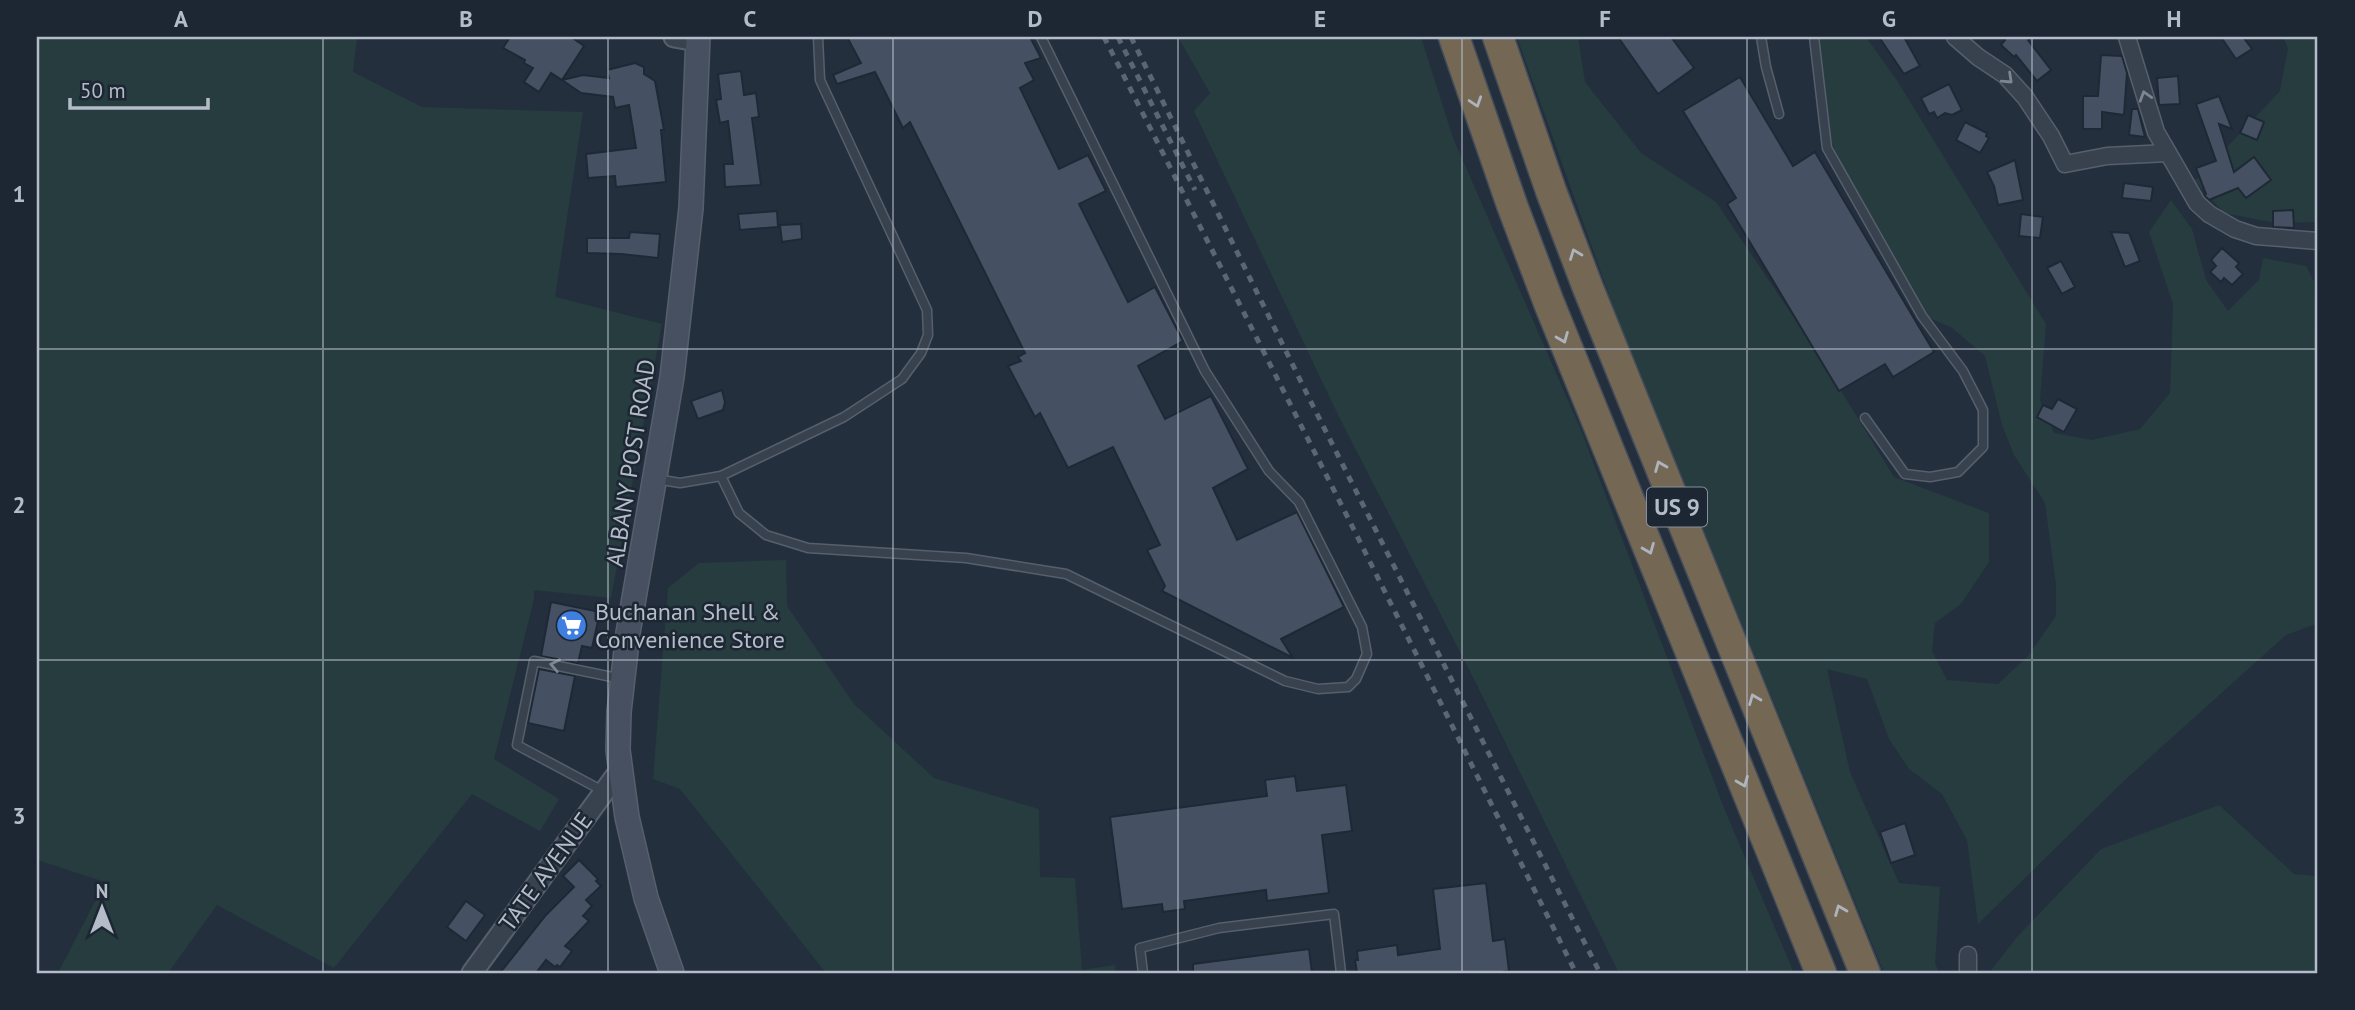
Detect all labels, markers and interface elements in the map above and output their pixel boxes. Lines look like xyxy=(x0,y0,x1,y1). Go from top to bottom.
text: A xyxy=(174,4,188,33)
text: B xyxy=(459,4,473,33)
text: C xyxy=(744,4,757,33)
text: D xyxy=(1028,4,1042,33)
text: E xyxy=(1314,4,1326,33)
text: F xyxy=(1599,4,1611,33)
text: G xyxy=(1882,4,1896,33)
text: H xyxy=(2167,4,2181,33)
scale bar xyxy=(70,66,208,110)
one-way arrow xyxy=(2000,70,2013,83)
text: 50 m xyxy=(80,77,126,104)
one-way arrow xyxy=(2138,90,2153,102)
one-way arrow xyxy=(1467,95,1482,107)
text: 1 xyxy=(12,179,26,208)
one-way arrow xyxy=(1569,249,1583,261)
one-way arrow xyxy=(1555,331,1569,343)
street label: ALBANY POST ROAD xyxy=(599,357,662,569)
one-way arrow xyxy=(1654,460,1668,472)
road number: US 9 xyxy=(1647,488,1707,526)
text: 2 xyxy=(12,490,26,519)
one-way arrow xyxy=(1640,542,1654,554)
place label: Buchanan Shell & Convenience Store xyxy=(595,596,785,655)
supermarket icon: Buchanan Shell & Convenience Store xyxy=(555,609,589,643)
one-way arrow xyxy=(549,658,561,673)
one-way arrow xyxy=(1749,694,1763,706)
one-way arrow xyxy=(1735,776,1749,788)
text: 3 xyxy=(12,801,26,830)
street label: TATE AVENUE xyxy=(492,806,599,937)
north arrow xyxy=(66,874,136,944)
text: N xyxy=(96,879,108,903)
one-way arrow xyxy=(1834,905,1848,917)

